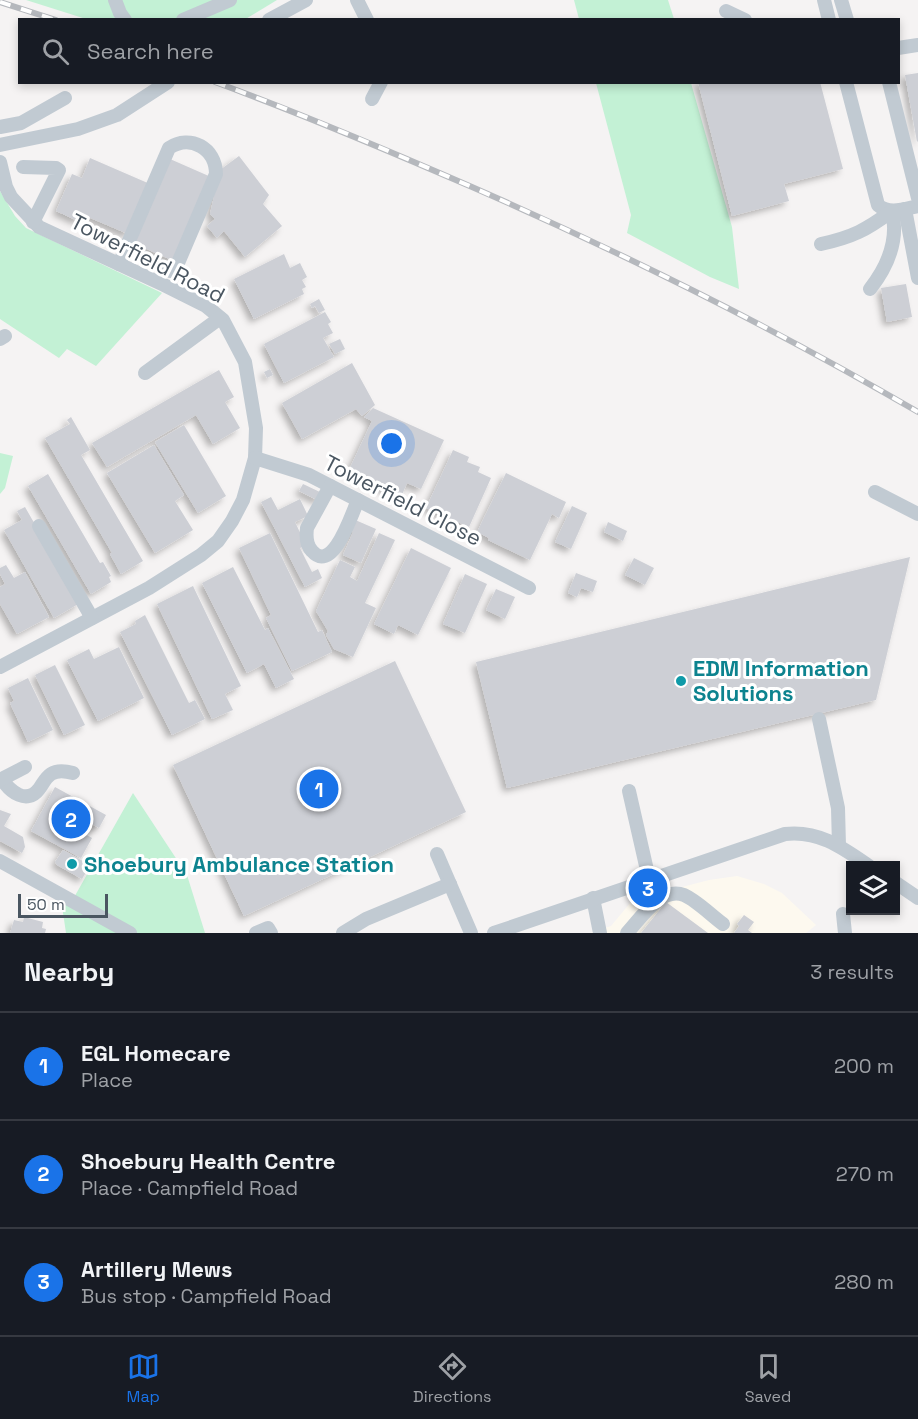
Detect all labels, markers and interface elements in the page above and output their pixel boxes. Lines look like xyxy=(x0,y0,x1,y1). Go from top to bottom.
search box xyxy=(18,18,900,84)
icon: search xyxy=(39,35,72,68)
text: Search here xyxy=(87,37,214,65)
street label: Towerfield Road xyxy=(66,207,230,309)
your location xyxy=(377,429,406,458)
street label: Towerfield Close xyxy=(319,448,487,552)
place label: EDM Information Solutions xyxy=(693,654,869,707)
marker: EDM Information Solutions xyxy=(674,674,688,688)
pin: 1 xyxy=(300,766,338,812)
pin: 2 xyxy=(52,796,90,842)
place label: Shoebury Ambulance Station xyxy=(84,850,394,878)
marker: Shoebury Ambulance Station xyxy=(65,857,79,871)
map controls xyxy=(846,861,900,915)
button: layers xyxy=(846,861,900,915)
pin: 3 xyxy=(628,866,668,910)
scale bar xyxy=(18,891,108,918)
text: 50 m xyxy=(27,894,65,915)
text: Nearby xyxy=(24,955,114,989)
text: 3 results xyxy=(810,959,894,985)
text: EGL Homecare xyxy=(81,1039,231,1067)
text: 1 xyxy=(39,1053,48,1079)
text: 200 m xyxy=(834,1053,894,1079)
text: Place xyxy=(81,1067,133,1093)
text: Shoebury Health Centre xyxy=(81,1147,336,1175)
text: 2 xyxy=(38,1161,49,1187)
text: 270 m xyxy=(836,1161,894,1187)
text: Place · Campfield Road xyxy=(81,1175,298,1201)
text: Artillery Mews xyxy=(81,1255,233,1283)
text: 3 xyxy=(37,1269,50,1295)
text: 280 m xyxy=(834,1269,894,1295)
text: Bus stop · Campfield Road xyxy=(81,1283,332,1309)
tab: Map xyxy=(127,1350,160,1407)
tab: Directions xyxy=(413,1350,492,1407)
tab: Saved xyxy=(745,1350,791,1407)

